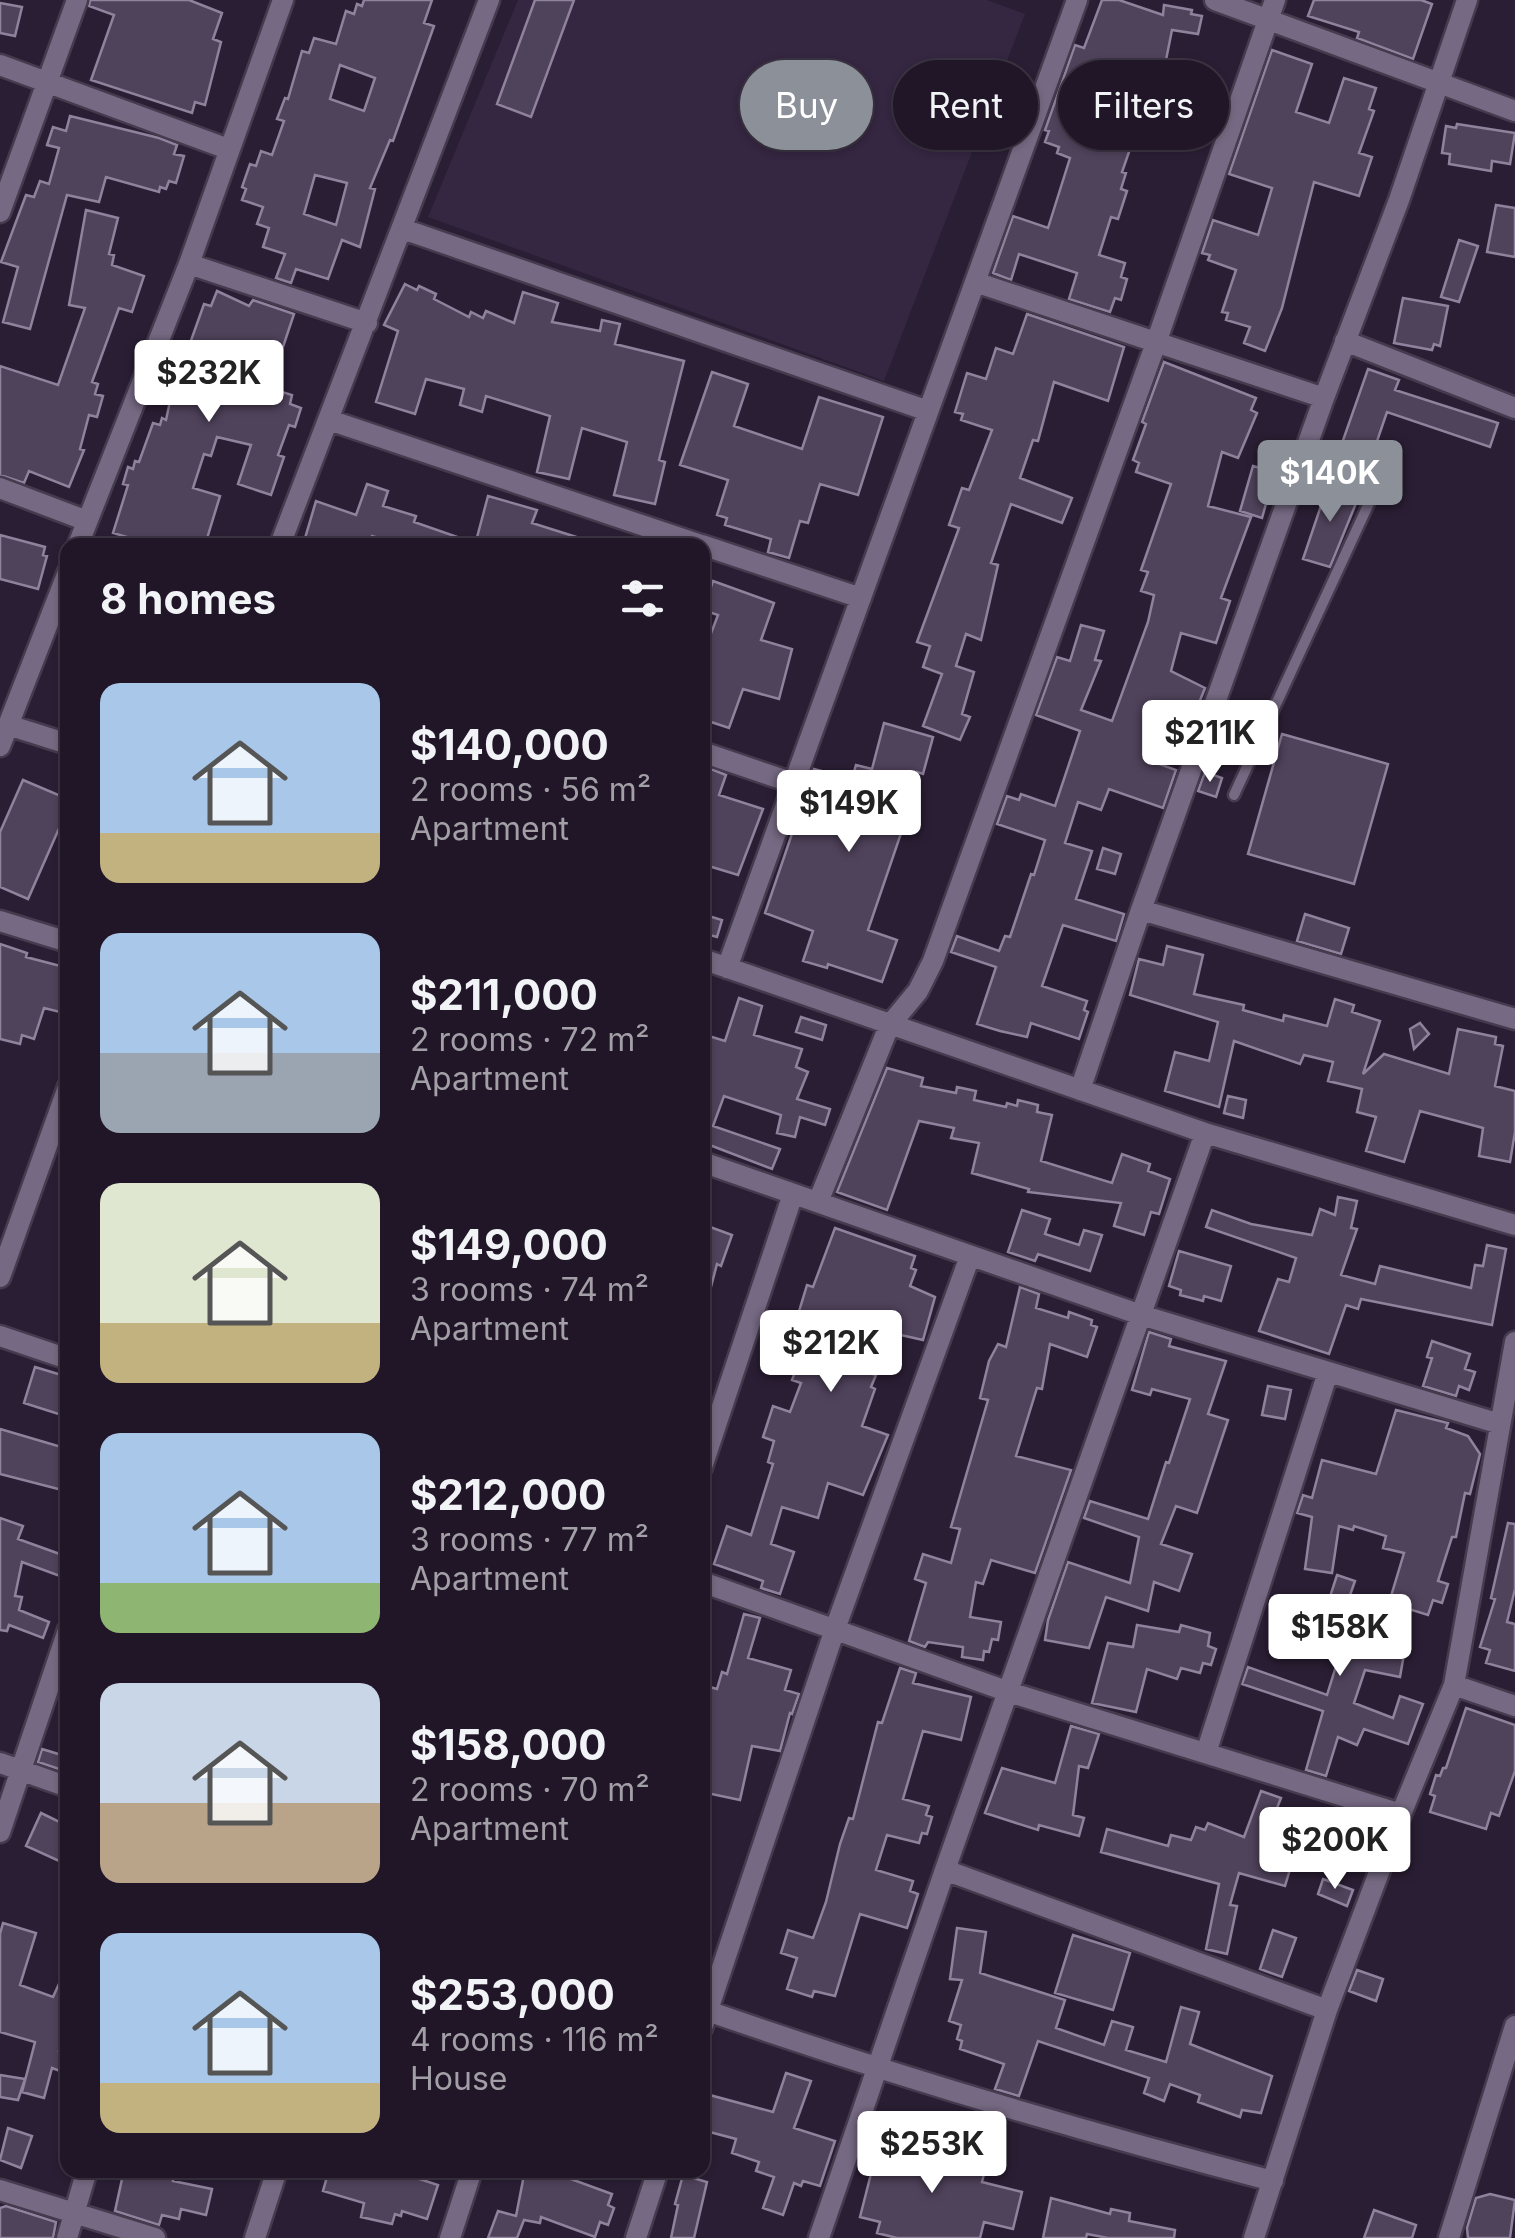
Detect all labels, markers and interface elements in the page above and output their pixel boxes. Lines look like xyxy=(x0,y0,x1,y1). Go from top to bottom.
chip: Buy xyxy=(740,60,873,150)
chip: Rent xyxy=(893,60,1038,150)
chip: Filters xyxy=(1058,60,1229,150)
pin: $232K xyxy=(139,340,279,425)
text: $232K xyxy=(157,353,261,392)
pin: $140K xyxy=(1260,440,1400,525)
text: $140K xyxy=(1280,453,1380,492)
icon: filters xyxy=(615,571,670,626)
text: 8 homes xyxy=(100,573,276,624)
pin: $211K xyxy=(1140,700,1280,785)
text: $211K xyxy=(1164,713,1256,752)
text: $140,000 xyxy=(410,719,609,770)
icon: home xyxy=(180,723,300,843)
text: 2 rooms · 56 m² xyxy=(410,770,651,809)
pin: $149K xyxy=(779,770,919,855)
text: $149K xyxy=(799,783,899,822)
text: Apartment xyxy=(410,809,569,848)
text: $211,000 xyxy=(410,969,598,1020)
icon: home xyxy=(180,973,300,1093)
text: 2 rooms · 72 m² xyxy=(410,1020,649,1059)
text: Apartment xyxy=(410,1059,569,1098)
text: $149,000 xyxy=(410,1219,608,1270)
icon: home xyxy=(180,1223,300,1343)
text: 3 rooms · 74 m² xyxy=(410,1270,649,1309)
text: Apartment xyxy=(410,1309,569,1348)
pin: $212K xyxy=(761,1310,901,1395)
text: $212K xyxy=(782,1323,880,1362)
text: $212,000 xyxy=(410,1469,606,1520)
icon: home xyxy=(180,1473,300,1593)
text: 3 rooms · 77 m² xyxy=(410,1520,649,1559)
text: Apartment xyxy=(410,1559,569,1598)
pin: $158K xyxy=(1270,1594,1410,1679)
text: $158K xyxy=(1290,1607,1390,1646)
text: $158,000 xyxy=(410,1719,607,1770)
icon: home xyxy=(180,1723,300,1843)
text: 2 rooms · 70 m² xyxy=(410,1770,650,1809)
pin: $200K xyxy=(1265,1807,1405,1892)
text: Apartment xyxy=(410,1809,569,1848)
text: $200K xyxy=(1281,1820,1389,1859)
text: $253,000 xyxy=(410,1969,615,2020)
icon: home xyxy=(180,1973,300,2093)
text: 4 rooms · 116 m² xyxy=(410,2020,659,2059)
text: House xyxy=(410,2059,507,2098)
pin: $253K xyxy=(862,2111,1002,2196)
text: $253K xyxy=(879,2124,985,2163)

